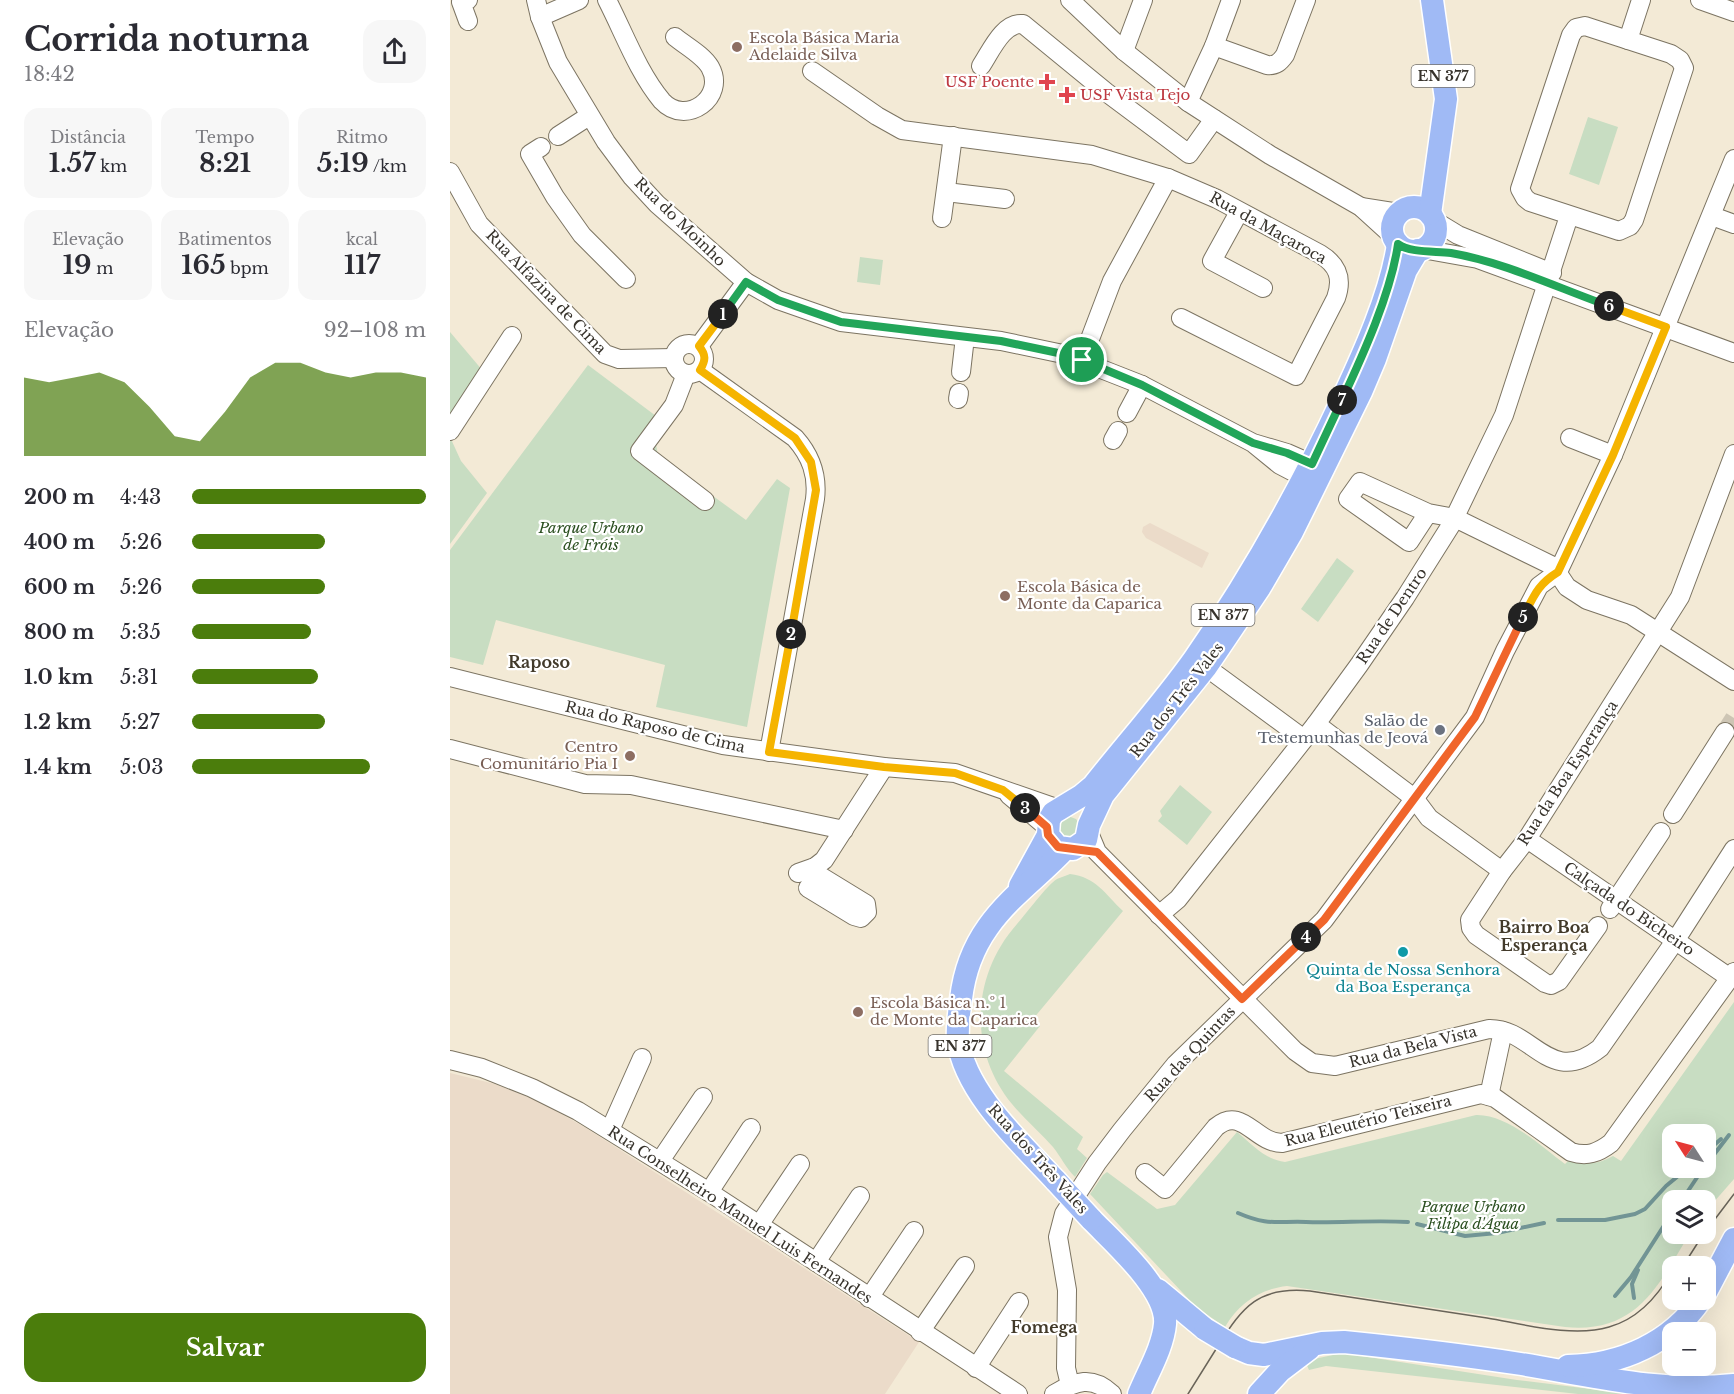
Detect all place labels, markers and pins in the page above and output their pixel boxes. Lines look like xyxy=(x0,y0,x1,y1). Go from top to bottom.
place label: Escola Básica Maria Adelaide Silva xyxy=(748,28,900,64)
marker: Escola Básica Maria Adelaide Silva xyxy=(730,40,744,54)
place label: USF Poente xyxy=(945,72,1034,91)
marker: USF Poente xyxy=(1038,73,1056,91)
place label: USF Vista Tejo xyxy=(1080,85,1191,104)
marker: USF Vista Tejo xyxy=(1058,86,1076,104)
pin: 6 xyxy=(1594,291,1624,321)
pin: 1 xyxy=(708,299,738,329)
pin xyxy=(1056,334,1107,385)
pin: 7 xyxy=(1327,385,1357,415)
place label: Escola Básica de Monte da Caparica xyxy=(1017,577,1162,613)
marker: Escola Básica de Monte da Caparica xyxy=(998,589,1012,603)
pin: 5 xyxy=(1508,602,1538,632)
pin: 2 xyxy=(776,619,806,649)
place label: Salão de Testemunhas de Jeová xyxy=(1258,711,1429,747)
marker: Salão de Testemunhas de Jeová xyxy=(1433,723,1447,737)
place label: Centro Comunitário Pia I xyxy=(480,737,618,773)
marker: Centro Comunitário Pia I xyxy=(623,749,637,763)
pin: 3 xyxy=(1010,793,1040,823)
pin: 4 xyxy=(1291,922,1321,952)
marker: Quinta de Nossa Senhora da Boa Esperança xyxy=(1396,945,1410,959)
place label: Quinta de Nossa Senhora da Boa Esperança xyxy=(1306,960,1501,996)
place label: Escola Básica n.º 1 de Monte da Caparica xyxy=(870,993,1038,1029)
marker: Escola Básica n.º 1 de Monte da Caparica xyxy=(851,1005,865,1019)

